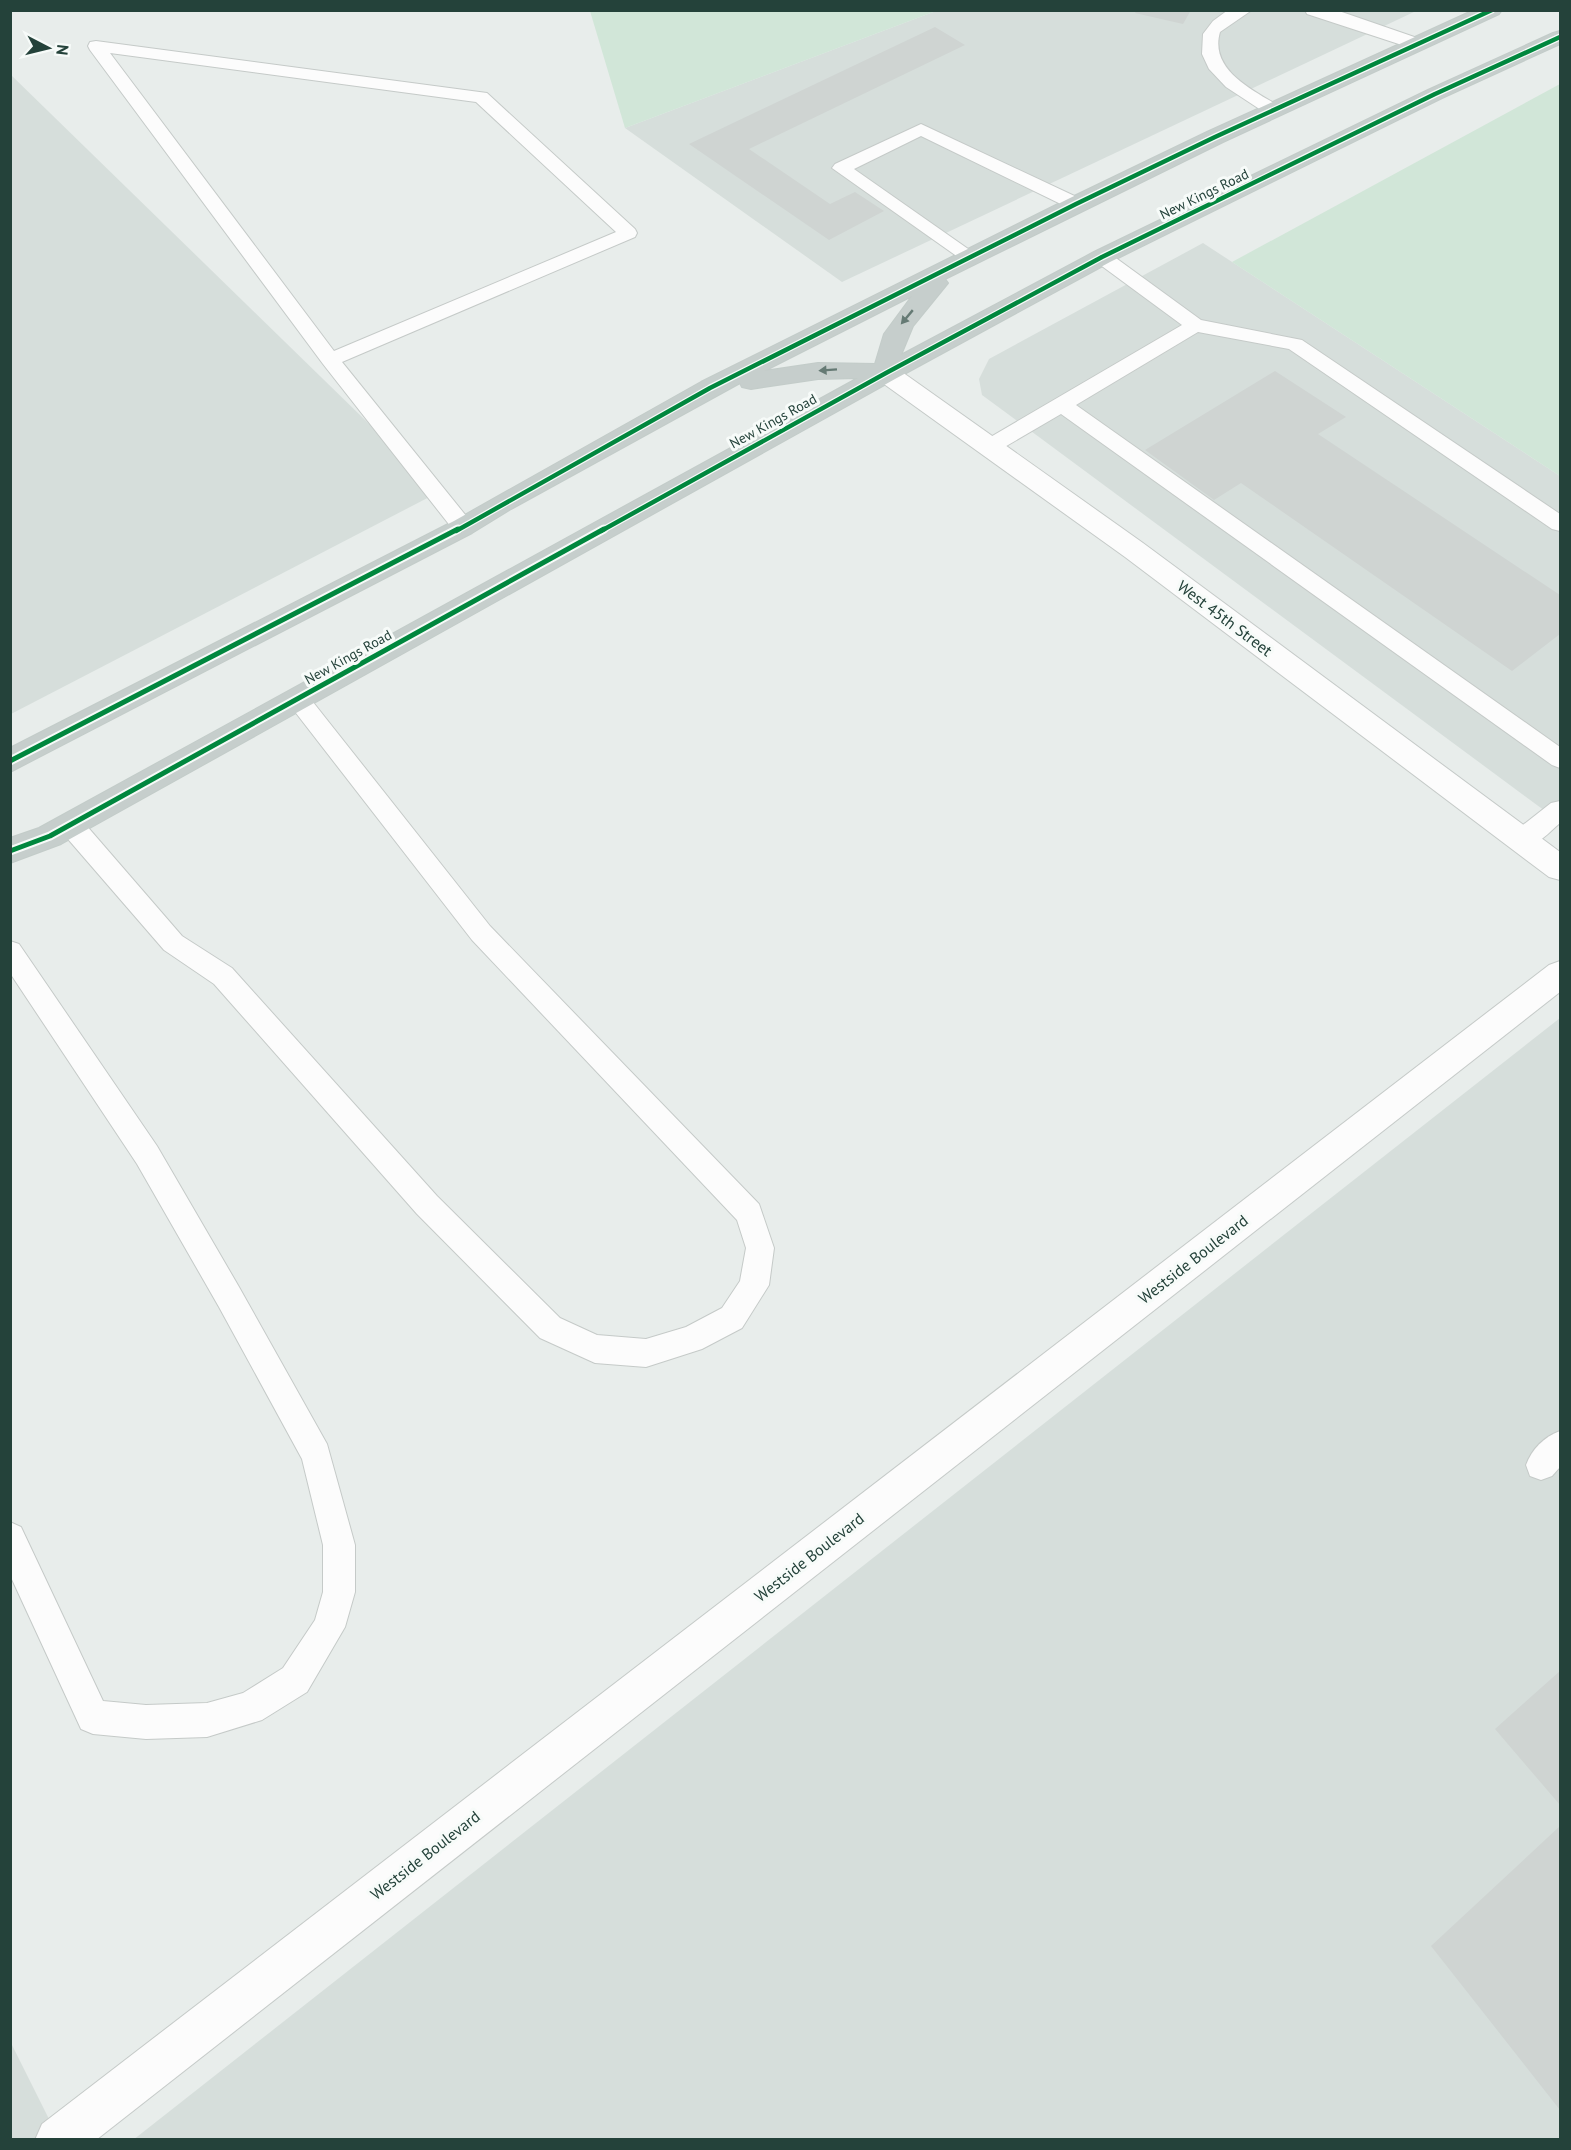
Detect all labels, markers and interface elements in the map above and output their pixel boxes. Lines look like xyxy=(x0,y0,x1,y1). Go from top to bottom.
north arrow xyxy=(18,18,78,78)
text: N xyxy=(52,43,73,56)
street label: New Kings Road xyxy=(1157,165,1251,223)
one-way arrow xyxy=(901,309,914,324)
one-way arrow xyxy=(818,365,837,375)
street label: New Kings Road xyxy=(726,390,820,452)
street label: West 45th Street xyxy=(1174,576,1277,661)
street label: New Kings Road xyxy=(301,626,395,688)
street label: Westside Boulevard xyxy=(1134,1210,1252,1308)
street label: Westside Boulevard xyxy=(750,1508,868,1606)
street label: Westside Boulevard xyxy=(366,1806,484,1904)

